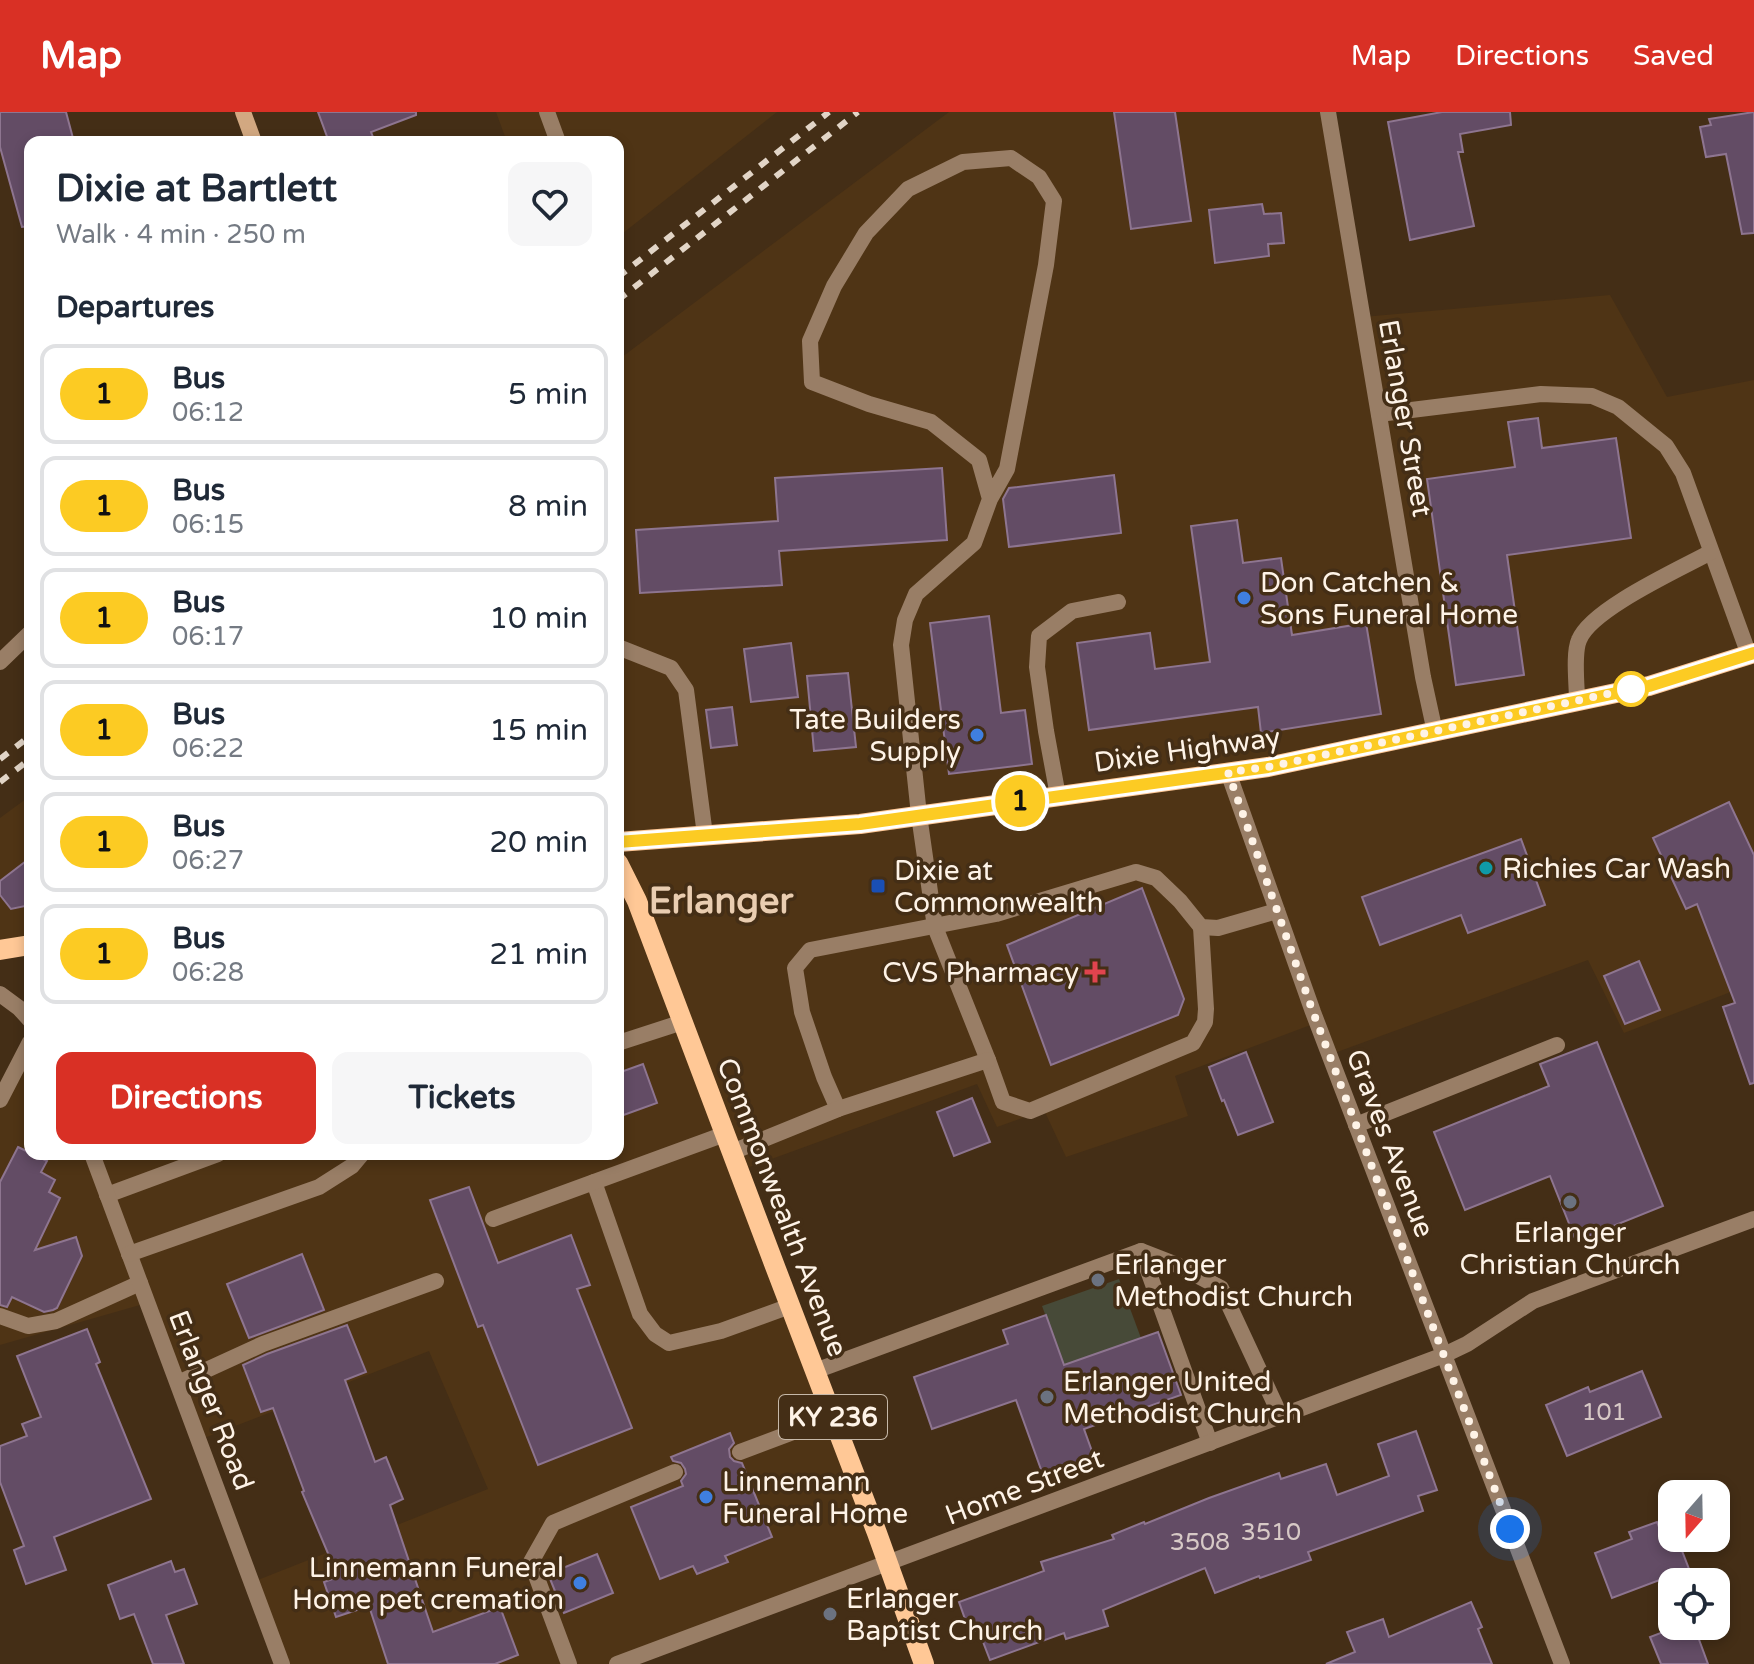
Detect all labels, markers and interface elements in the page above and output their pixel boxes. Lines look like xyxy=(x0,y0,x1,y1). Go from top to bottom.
text: Map xyxy=(40,33,122,79)
text: Map xyxy=(1351,39,1411,73)
text: Directions xyxy=(1455,39,1589,73)
text: Saved xyxy=(1633,39,1714,73)
button: heart xyxy=(508,162,592,246)
text: Dixie at Bartlett xyxy=(56,166,337,212)
text: Walk · 4 min · 250 m xyxy=(56,219,306,250)
text: Departures xyxy=(56,289,214,326)
street label: Erlanger Street xyxy=(1371,317,1439,520)
text: Bus xyxy=(172,360,225,397)
text: 5 min xyxy=(508,376,588,413)
text: 1 xyxy=(95,377,113,411)
text: 06:12 xyxy=(172,397,244,428)
text: Bus xyxy=(172,472,225,509)
text: 8 min xyxy=(508,488,588,525)
text: 1 xyxy=(95,489,113,523)
text: 06:15 xyxy=(172,509,244,540)
place label: Don Catchen & Sons Funeral Home xyxy=(1260,566,1518,632)
text: Bus xyxy=(172,584,225,621)
marker: Don Catchen & Sons Funeral Home xyxy=(1235,589,1253,607)
text: 10 min xyxy=(489,600,588,637)
text: 1 xyxy=(95,601,113,635)
text: 06:17 xyxy=(172,621,244,652)
unlabelled marker xyxy=(1614,672,1648,706)
text: Bus xyxy=(172,696,225,733)
place label: Tate Builders Supply xyxy=(789,703,961,769)
text: 15 min xyxy=(489,712,588,749)
text: 1 xyxy=(95,713,113,747)
street label: Dixie Highway xyxy=(1092,720,1282,780)
marker: Tate Builders Supply xyxy=(968,726,986,744)
text: 06:22 xyxy=(172,733,244,764)
line badge: 1 xyxy=(994,775,1046,827)
text: 1 xyxy=(1011,784,1029,818)
text: Bus xyxy=(172,808,225,845)
text: 20 min xyxy=(489,824,588,861)
text: 1 xyxy=(95,825,113,859)
text: 06:27 xyxy=(172,845,244,876)
place label: Richies Car Wash xyxy=(1502,852,1731,886)
place label: Dixie at Commonwealth xyxy=(894,854,1104,920)
marker: Richies Car Wash xyxy=(1477,859,1495,877)
marker: Dixie at Commonwealth xyxy=(869,877,887,895)
district label: Erlanger xyxy=(649,880,794,923)
text: Bus xyxy=(172,920,225,957)
text: 21 min xyxy=(489,936,588,973)
text: 1 xyxy=(95,937,113,971)
place label: CVS Pharmacy xyxy=(882,956,1079,990)
text: 06:28 xyxy=(172,957,244,988)
marker: CVS Pharmacy xyxy=(1086,963,1104,981)
street label: Graves Avenue xyxy=(1339,1044,1442,1242)
button: Directions xyxy=(56,1052,316,1144)
button: Tickets xyxy=(332,1052,592,1144)
street label: Commonwealth Avenue xyxy=(709,1053,855,1361)
marker: Erlanger Christian Church xyxy=(1561,1193,1579,1211)
place label: Erlanger Christian Church xyxy=(1459,1216,1681,1282)
place label: Erlanger Methodist Church xyxy=(1114,1248,1353,1314)
marker: Erlanger Methodist Church xyxy=(1089,1271,1107,1289)
street label: Erlanger Road xyxy=(161,1306,261,1495)
place label: Erlanger United Methodist Church xyxy=(1063,1365,1302,1431)
marker: Erlanger United Methodist Church xyxy=(1038,1388,1056,1406)
road number: KY 236 xyxy=(779,1395,887,1439)
house number: 101 xyxy=(1581,1398,1627,1427)
street label: Home Street xyxy=(940,1441,1109,1533)
place label: Linnemann Funeral Home xyxy=(722,1465,908,1531)
north arrow xyxy=(1658,1480,1730,1552)
map controls xyxy=(1658,1480,1730,1640)
marker: Linnemann Funeral Home xyxy=(697,1488,715,1506)
your location xyxy=(1490,1509,1530,1549)
house number: 3510 xyxy=(1241,1518,1301,1547)
house number: 3508 xyxy=(1170,1528,1230,1557)
place label: Linnemann Funeral Home pet cremation xyxy=(292,1551,564,1617)
button: locate xyxy=(1658,1568,1730,1640)
marker: Linnemann Funeral Home pet cremation xyxy=(571,1574,589,1592)
place label: Erlanger Baptist Church xyxy=(846,1582,1043,1648)
marker: Erlanger Baptist Church xyxy=(821,1605,839,1623)

